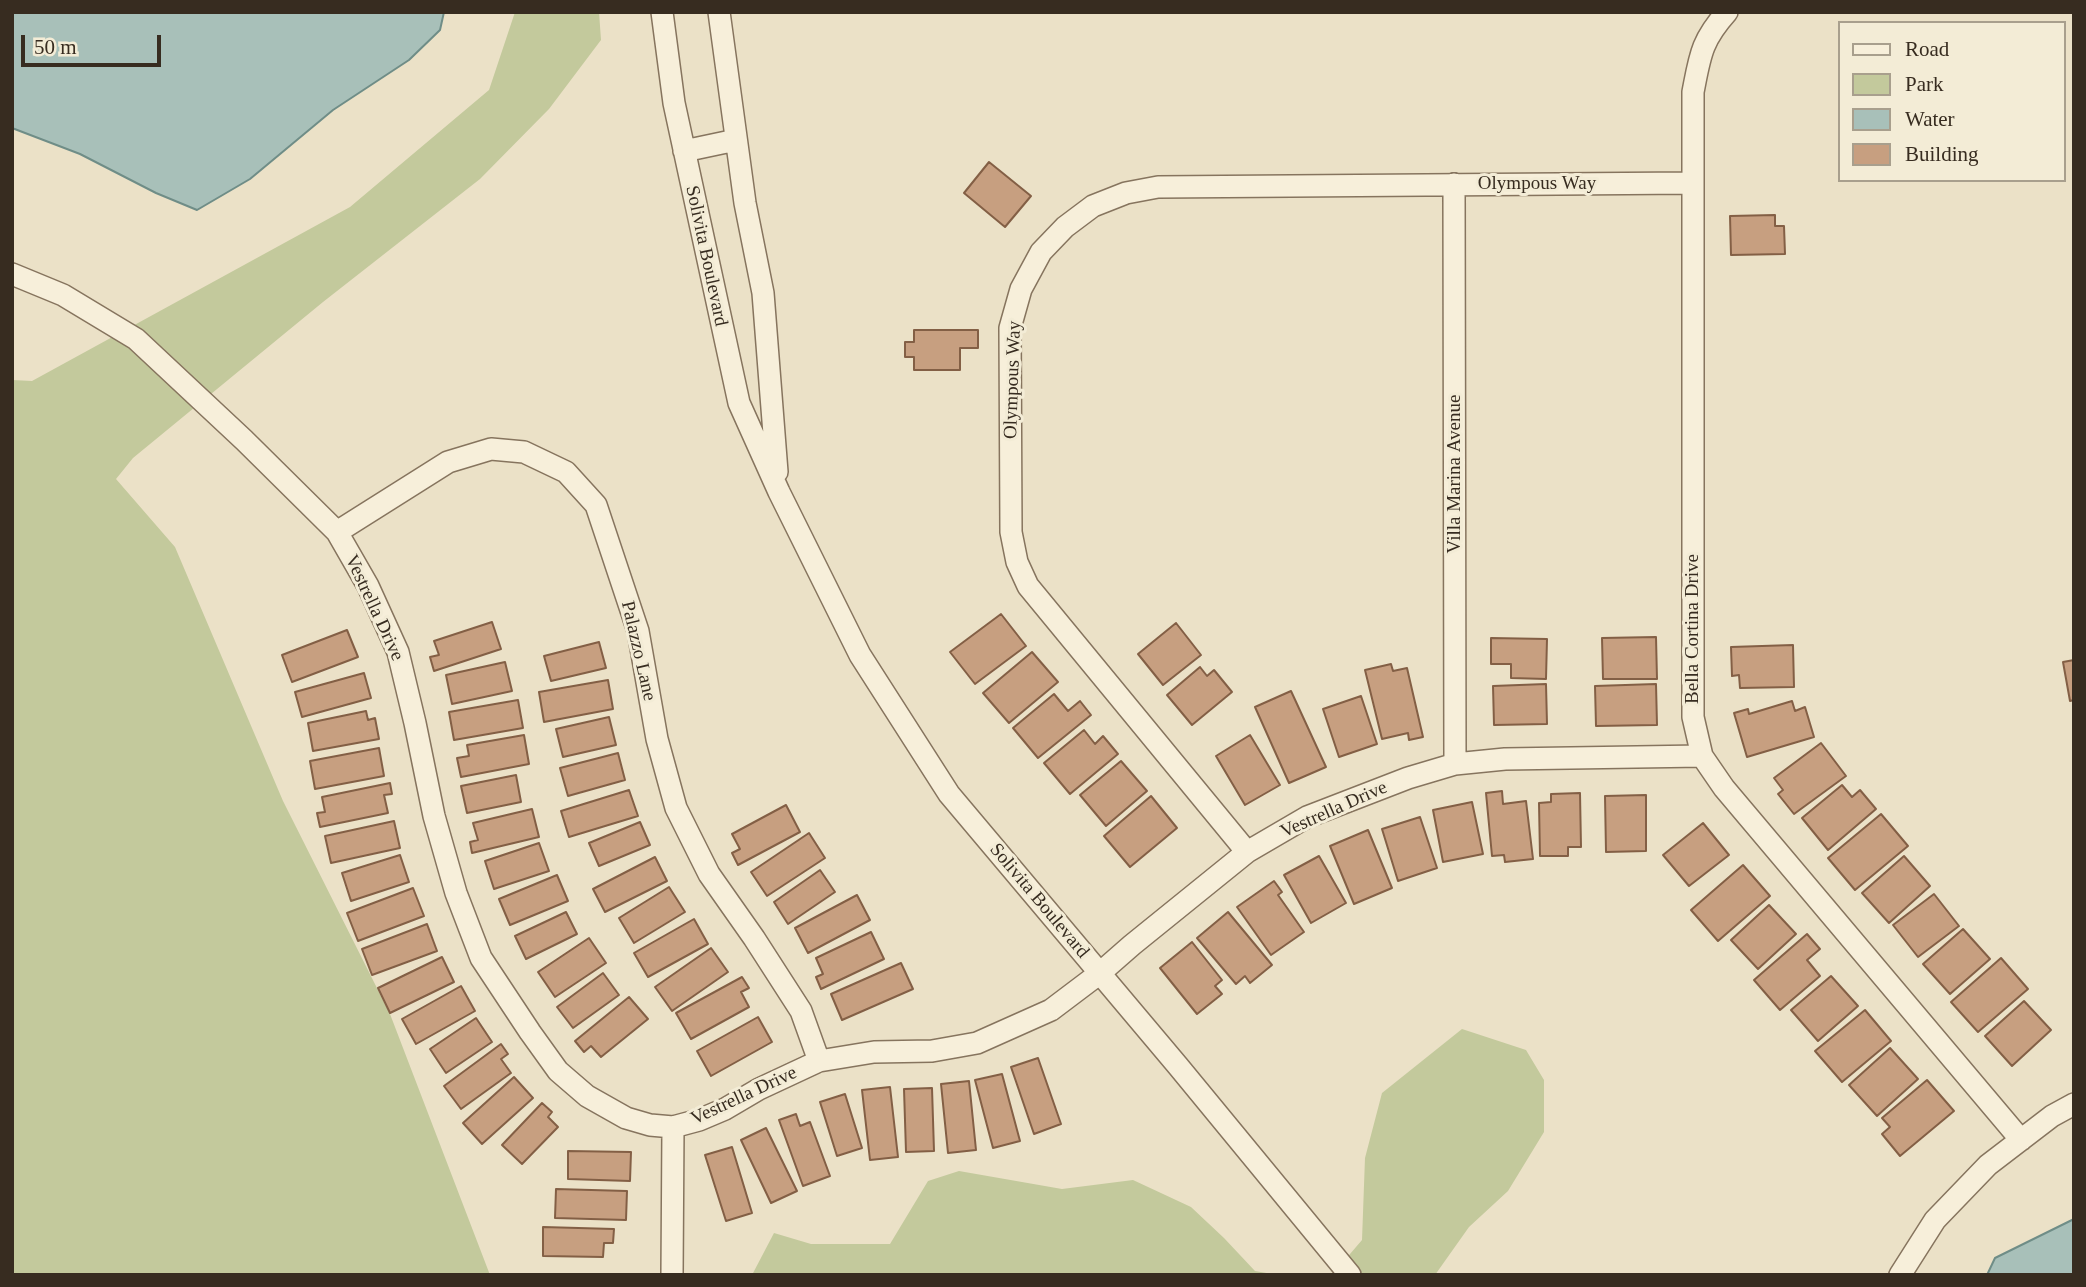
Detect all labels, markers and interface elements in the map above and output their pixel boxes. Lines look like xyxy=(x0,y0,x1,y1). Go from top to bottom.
scale bar xyxy=(24,21,164,65)
legend xyxy=(1838,21,2065,182)
text: 50 m xyxy=(34,35,77,59)
text: Road xyxy=(1905,37,1949,61)
text: Park xyxy=(1905,72,1944,96)
text: Water xyxy=(1905,107,1955,131)
text: Building xyxy=(1905,142,1979,166)
street label: Olympous Way xyxy=(1478,173,1596,195)
street label: Solivita Boulevard xyxy=(680,184,732,328)
street label: Olympous Way xyxy=(1000,321,1026,439)
street label: Villa Marina Avenue xyxy=(1444,395,1466,553)
street label: Vestrella Drive xyxy=(339,551,409,665)
street label: Bella Cortina Drive xyxy=(1682,554,1704,704)
street label: Palazzo Lane xyxy=(615,599,661,703)
street label: Vestrella Drive xyxy=(1277,776,1391,844)
street label: Solivita Boulevard xyxy=(984,839,1094,963)
street label: Vestrella Drive xyxy=(687,1061,801,1131)

